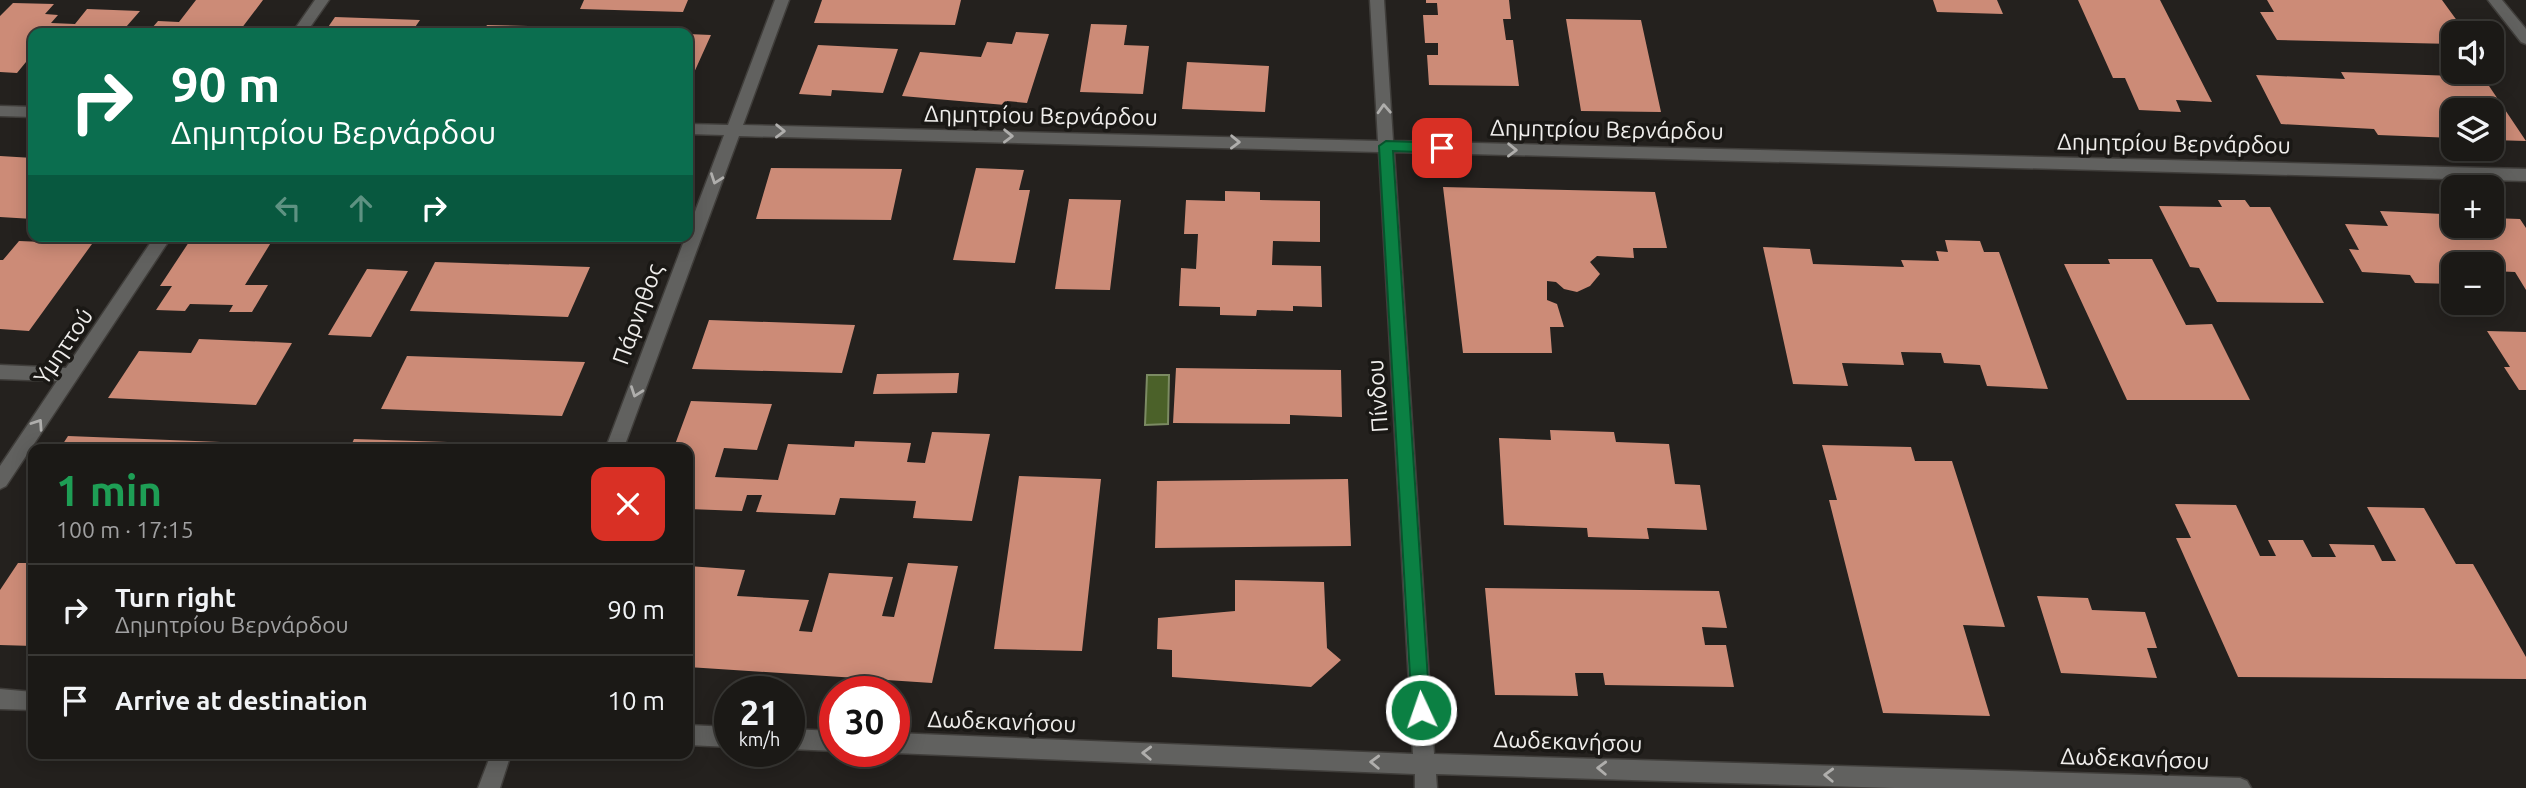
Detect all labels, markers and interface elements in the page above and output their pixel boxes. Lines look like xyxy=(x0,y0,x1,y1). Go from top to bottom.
map controls xyxy=(2441,21,2504,315)
button: sound xyxy=(2441,21,2504,84)
icon: right xyxy=(56,56,147,147)
text: 90 m xyxy=(171,56,280,111)
button: layers xyxy=(2441,98,2504,161)
street label: Δημητρίου Βερνάρδου xyxy=(924,100,1158,130)
one-way arrow xyxy=(1377,103,1392,114)
text: Δημητρίου Βερνάρδου xyxy=(171,114,496,150)
street label: Δημητρίου Βερνάρδου xyxy=(1490,114,1724,144)
pin xyxy=(1412,118,1472,178)
one-way arrow xyxy=(775,123,786,138)
street label: Δημητρίου Βερνάρδου xyxy=(2057,128,2291,158)
one-way arrow xyxy=(1003,129,1014,144)
icon: arrive xyxy=(1423,129,1461,167)
one-way arrow xyxy=(1231,134,1241,150)
one-way arrow xyxy=(1506,142,1517,157)
one-way arrow xyxy=(710,172,724,184)
button: + xyxy=(2441,175,2504,238)
icon: left xyxy=(269,189,307,227)
icon: ahead xyxy=(342,189,380,227)
icon: right xyxy=(415,189,453,227)
button: − xyxy=(2441,252,2504,315)
street label: Πάρνηθος xyxy=(607,260,668,368)
street label: Υμηττού xyxy=(29,303,97,389)
street label: Πίνδου xyxy=(1362,359,1392,433)
one-way arrow xyxy=(630,386,644,398)
one-way arrow xyxy=(30,419,43,432)
text: 1 min xyxy=(56,467,162,514)
button: close xyxy=(591,467,665,541)
text: 100 m · 17:15 xyxy=(56,517,194,542)
text: Turn right xyxy=(115,583,236,612)
icon: right xyxy=(56,591,94,629)
text: 90 m xyxy=(607,595,665,624)
text: Δημητρίου Βερνάρδου xyxy=(115,612,349,637)
position arrow xyxy=(1384,673,1458,747)
speed limit sign: 30 xyxy=(819,676,910,767)
icon: arrive xyxy=(56,682,94,720)
text: Arrive at destination xyxy=(115,686,368,715)
text: 10 m xyxy=(607,686,665,715)
text: 21 xyxy=(740,692,779,732)
street label: Δωδεκανήσου xyxy=(927,706,1077,736)
street label: Δωδεκανήσου xyxy=(1493,726,1643,756)
text: km/h xyxy=(739,729,780,749)
street label: Δωδεκανήσου xyxy=(2060,743,2210,773)
one-way arrow xyxy=(1142,746,1153,761)
one-way arrow xyxy=(1369,754,1380,769)
one-way arrow xyxy=(1596,760,1607,775)
one-way arrow xyxy=(1824,767,1834,783)

